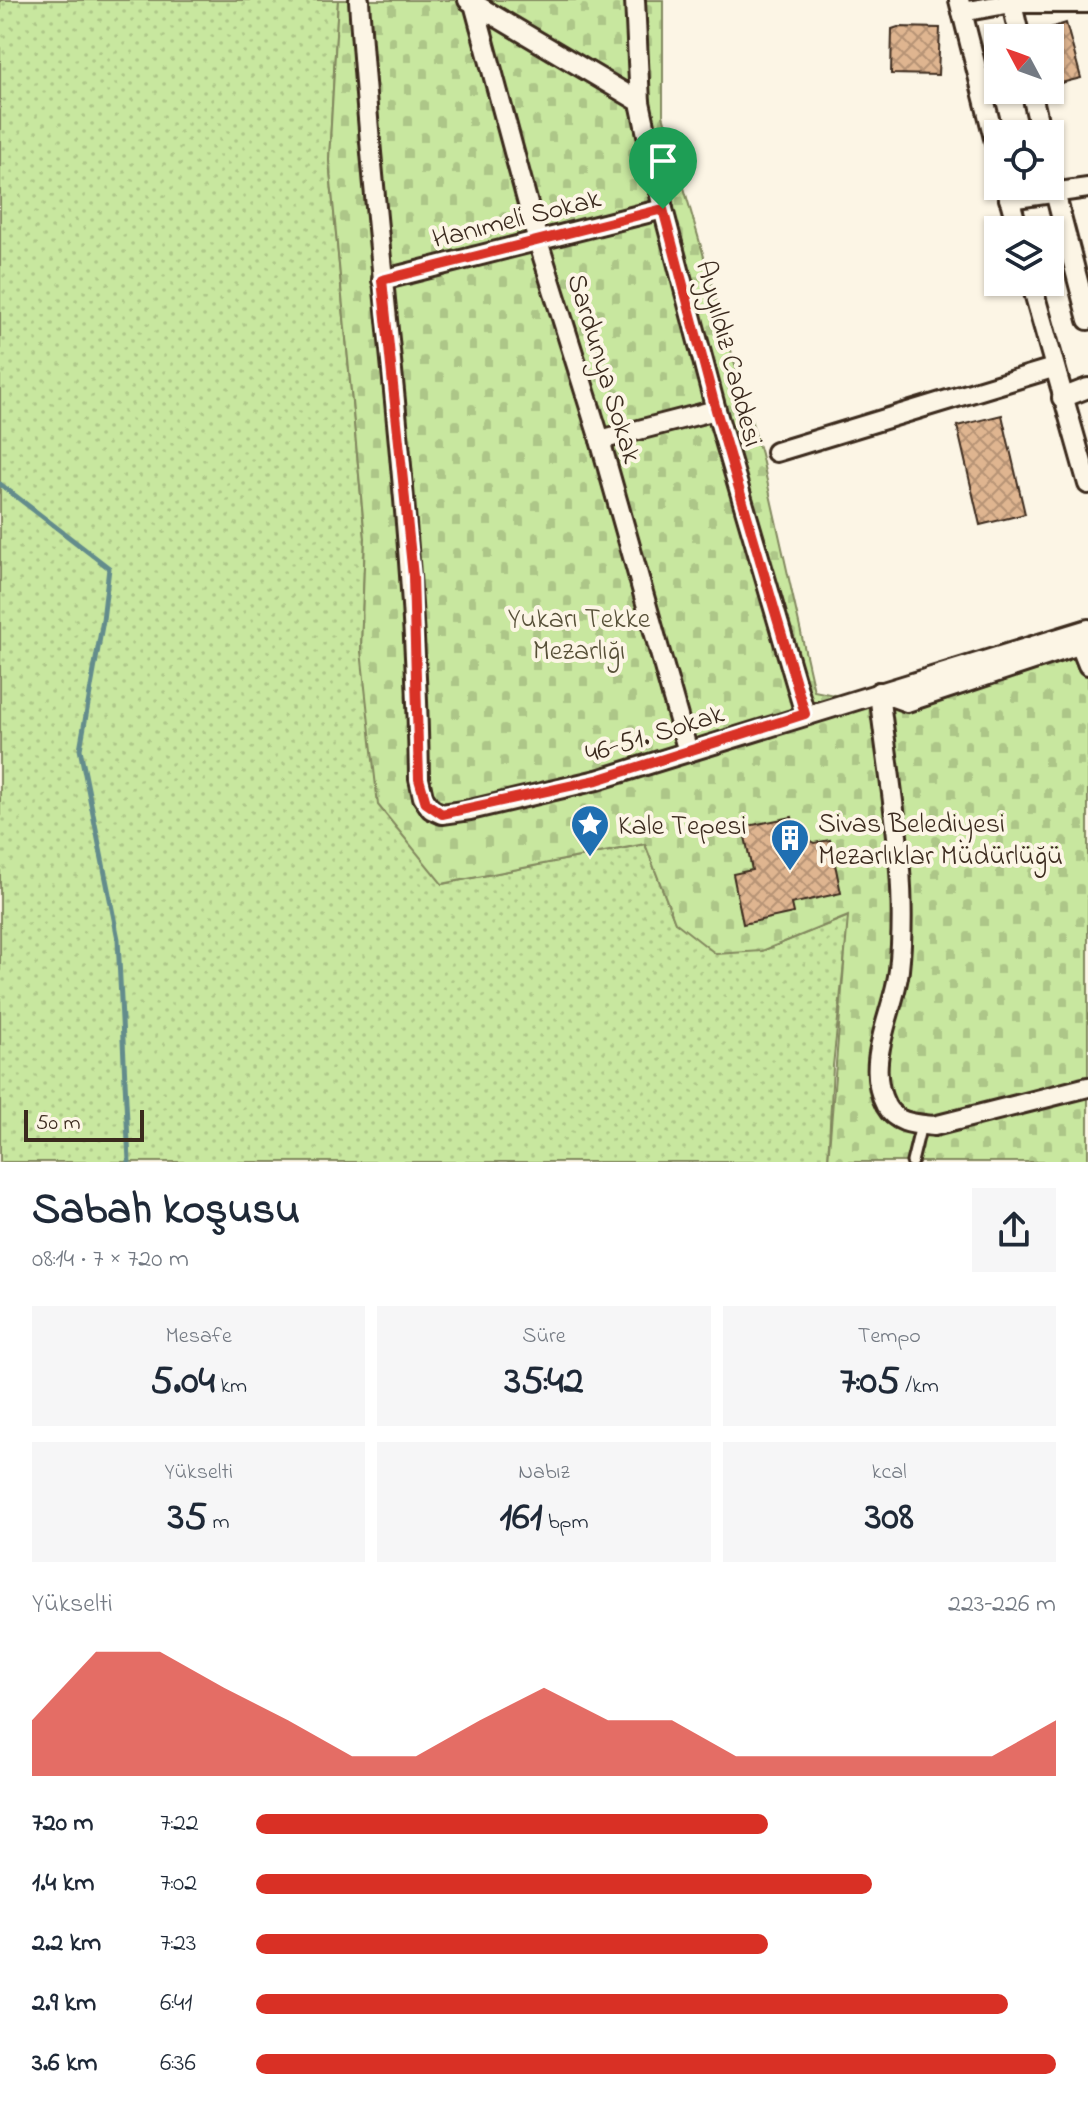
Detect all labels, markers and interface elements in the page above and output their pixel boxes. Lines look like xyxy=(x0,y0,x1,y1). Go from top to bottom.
north arrow xyxy=(984,24,1064,104)
map controls xyxy=(984,24,1064,296)
button: locate xyxy=(984,120,1064,200)
pin xyxy=(629,127,697,209)
icon: arrive xyxy=(641,139,685,183)
street label: Hanımeli Sokak xyxy=(428,179,606,261)
button: layers xyxy=(984,216,1064,296)
street label: Ayyıldız Caddesi xyxy=(683,256,772,452)
street label: Sardunya Sokak xyxy=(554,269,651,470)
park label: Yukarı Tekke Mezarlığı xyxy=(508,600,651,673)
street label: 46-51. Sokak xyxy=(580,695,730,776)
place icon: Kale Tepesi xyxy=(569,803,611,858)
place label: Sivas Belediyesi Mezarlıklar Müdürlüğü xyxy=(818,805,1063,878)
place label: Kale Tepesi xyxy=(618,807,747,848)
building icon: Sivas Belediyesi Mezarlıklar Müdürlüğü xyxy=(769,817,811,872)
scale bar xyxy=(24,1106,144,1142)
text: 50 m xyxy=(36,1108,81,1140)
text: Sabah koşusu xyxy=(32,1179,300,1243)
button: share xyxy=(972,1188,1056,1272)
text: 08:14 · 7 × 720 m xyxy=(32,1241,189,1279)
text: Mesafe xyxy=(165,1321,232,1353)
text: Süre xyxy=(522,1321,566,1353)
text: Tempo xyxy=(858,1321,921,1353)
text: 5.04 xyxy=(150,1353,215,1412)
text: 35:42 xyxy=(504,1353,584,1412)
text: 7:05 xyxy=(840,1353,900,1412)
text: km xyxy=(215,1371,247,1403)
text: /km xyxy=(900,1371,939,1403)
text: Yükselti xyxy=(164,1457,233,1489)
text: Nabız xyxy=(518,1457,570,1489)
text: kcal xyxy=(872,1457,907,1489)
text: 35 xyxy=(168,1489,207,1548)
text: 161 xyxy=(499,1489,542,1548)
text: 308 xyxy=(865,1489,914,1548)
text: m xyxy=(207,1507,230,1539)
text: bpm xyxy=(542,1507,589,1539)
text: Yükselti xyxy=(32,1586,113,1624)
text: 223–226 m xyxy=(948,1586,1056,1624)
text: 720 m xyxy=(32,1805,94,1843)
text: 7:22 xyxy=(160,1805,199,1843)
text: 1.4 km xyxy=(32,1865,94,1903)
text: 7:02 xyxy=(160,1865,197,1903)
text: 2.2 km xyxy=(32,1925,101,1963)
text: 7:23 xyxy=(160,1925,197,1963)
text: 2.9 km xyxy=(32,1985,96,2023)
text: 6:41 xyxy=(160,1985,193,2023)
text: 3.6 km xyxy=(32,2045,98,2083)
text: 6:36 xyxy=(160,2045,196,2083)

